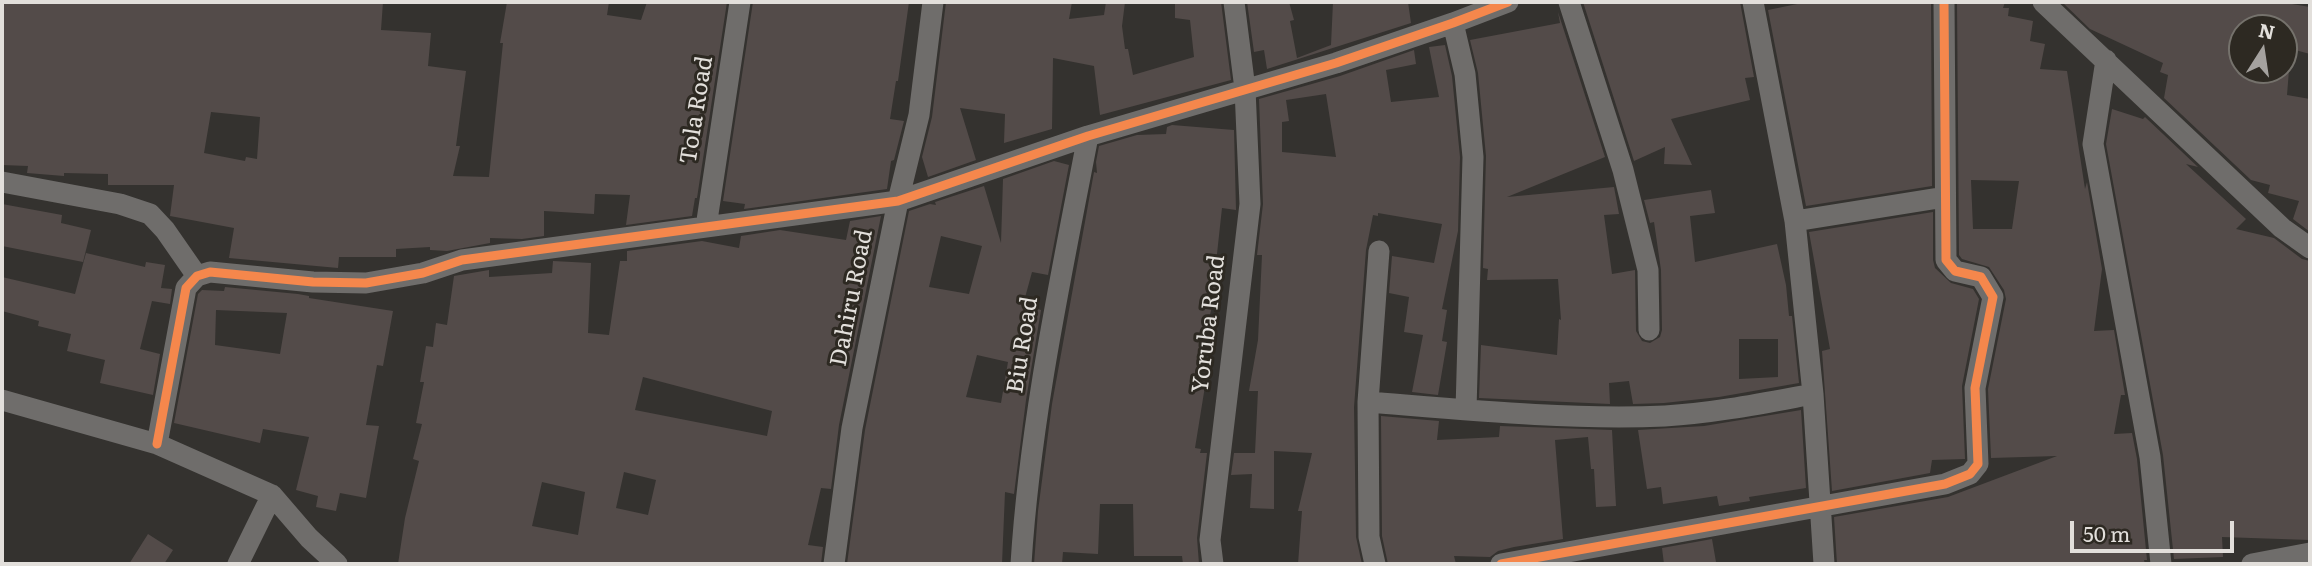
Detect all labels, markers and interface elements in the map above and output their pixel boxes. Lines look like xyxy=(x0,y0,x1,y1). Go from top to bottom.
north arrow xyxy=(2228,14,2298,84)
text: N xyxy=(2256,15,2278,46)
street label: Tola Road xyxy=(675,54,719,166)
street label: Dahiru Road xyxy=(825,227,879,369)
street label: Yoruba Road xyxy=(1187,253,1231,395)
street label: Biu Road xyxy=(1002,295,1044,395)
scale bar xyxy=(2074,506,2238,550)
text: 50 m xyxy=(2083,517,2130,548)

